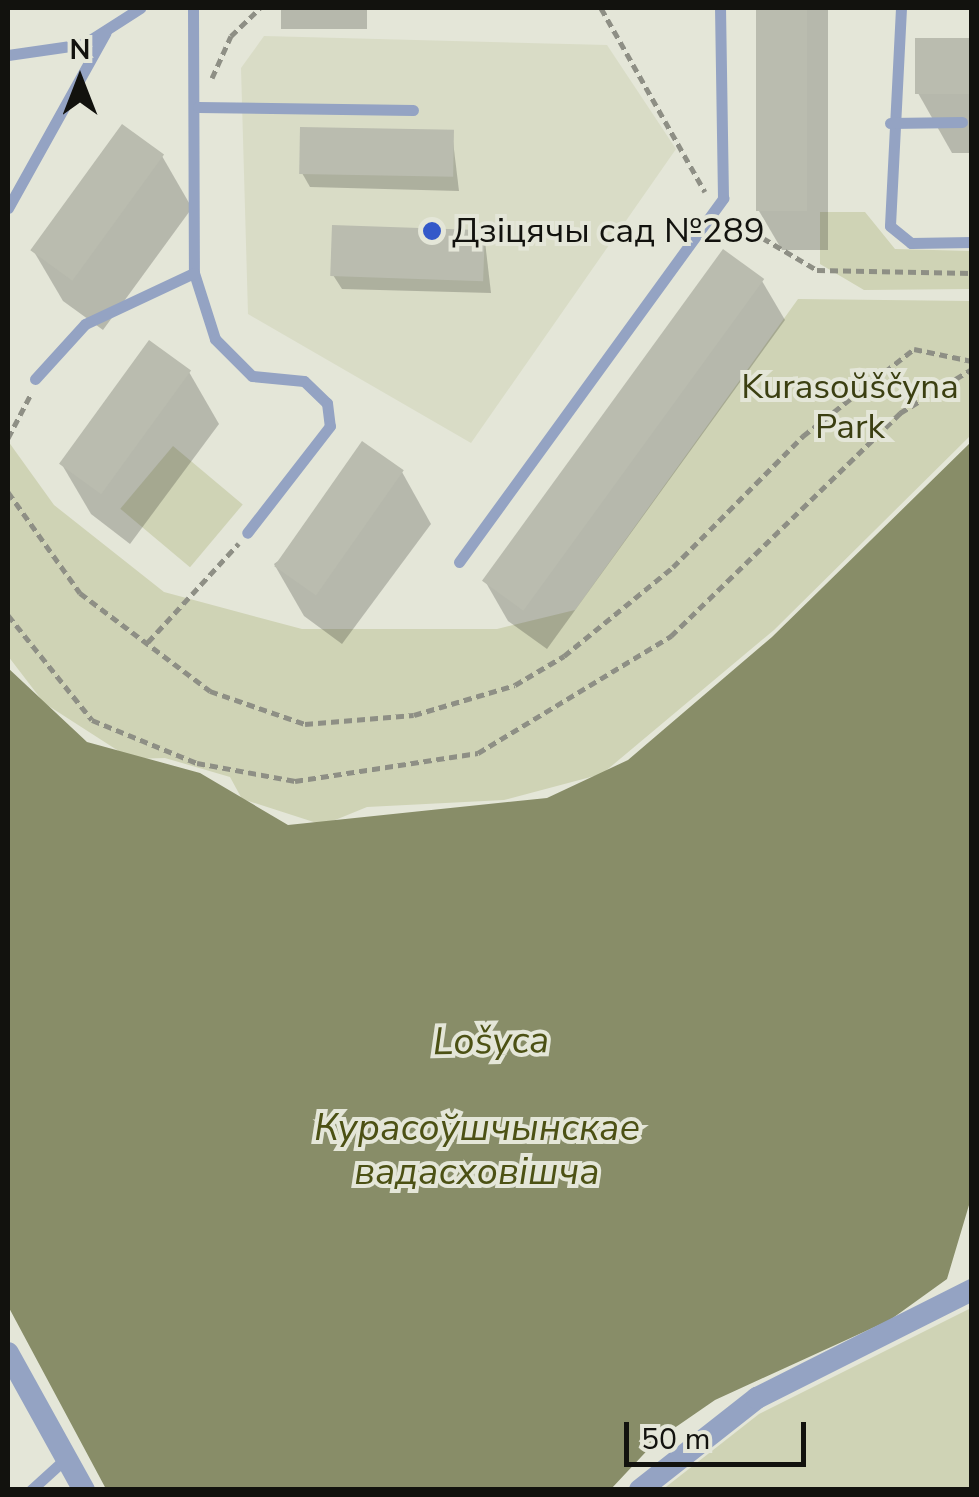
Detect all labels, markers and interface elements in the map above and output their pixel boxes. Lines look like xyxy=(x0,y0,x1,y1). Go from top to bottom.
north arrow xyxy=(30,30,130,130)
text: N xyxy=(70,31,90,69)
place label: Дзіцячы сад №289 xyxy=(452,210,765,252)
marker: Дзіцячы сад №289 xyxy=(421,220,443,242)
park label: Kurasoŭščyna Park xyxy=(741,366,959,448)
water label: Lošyca xyxy=(432,1017,550,1065)
water label: Курасоўшчынскае вадасховішча xyxy=(314,1105,640,1194)
scale bar xyxy=(629,1402,812,1464)
text: 50 m xyxy=(641,1419,710,1460)

